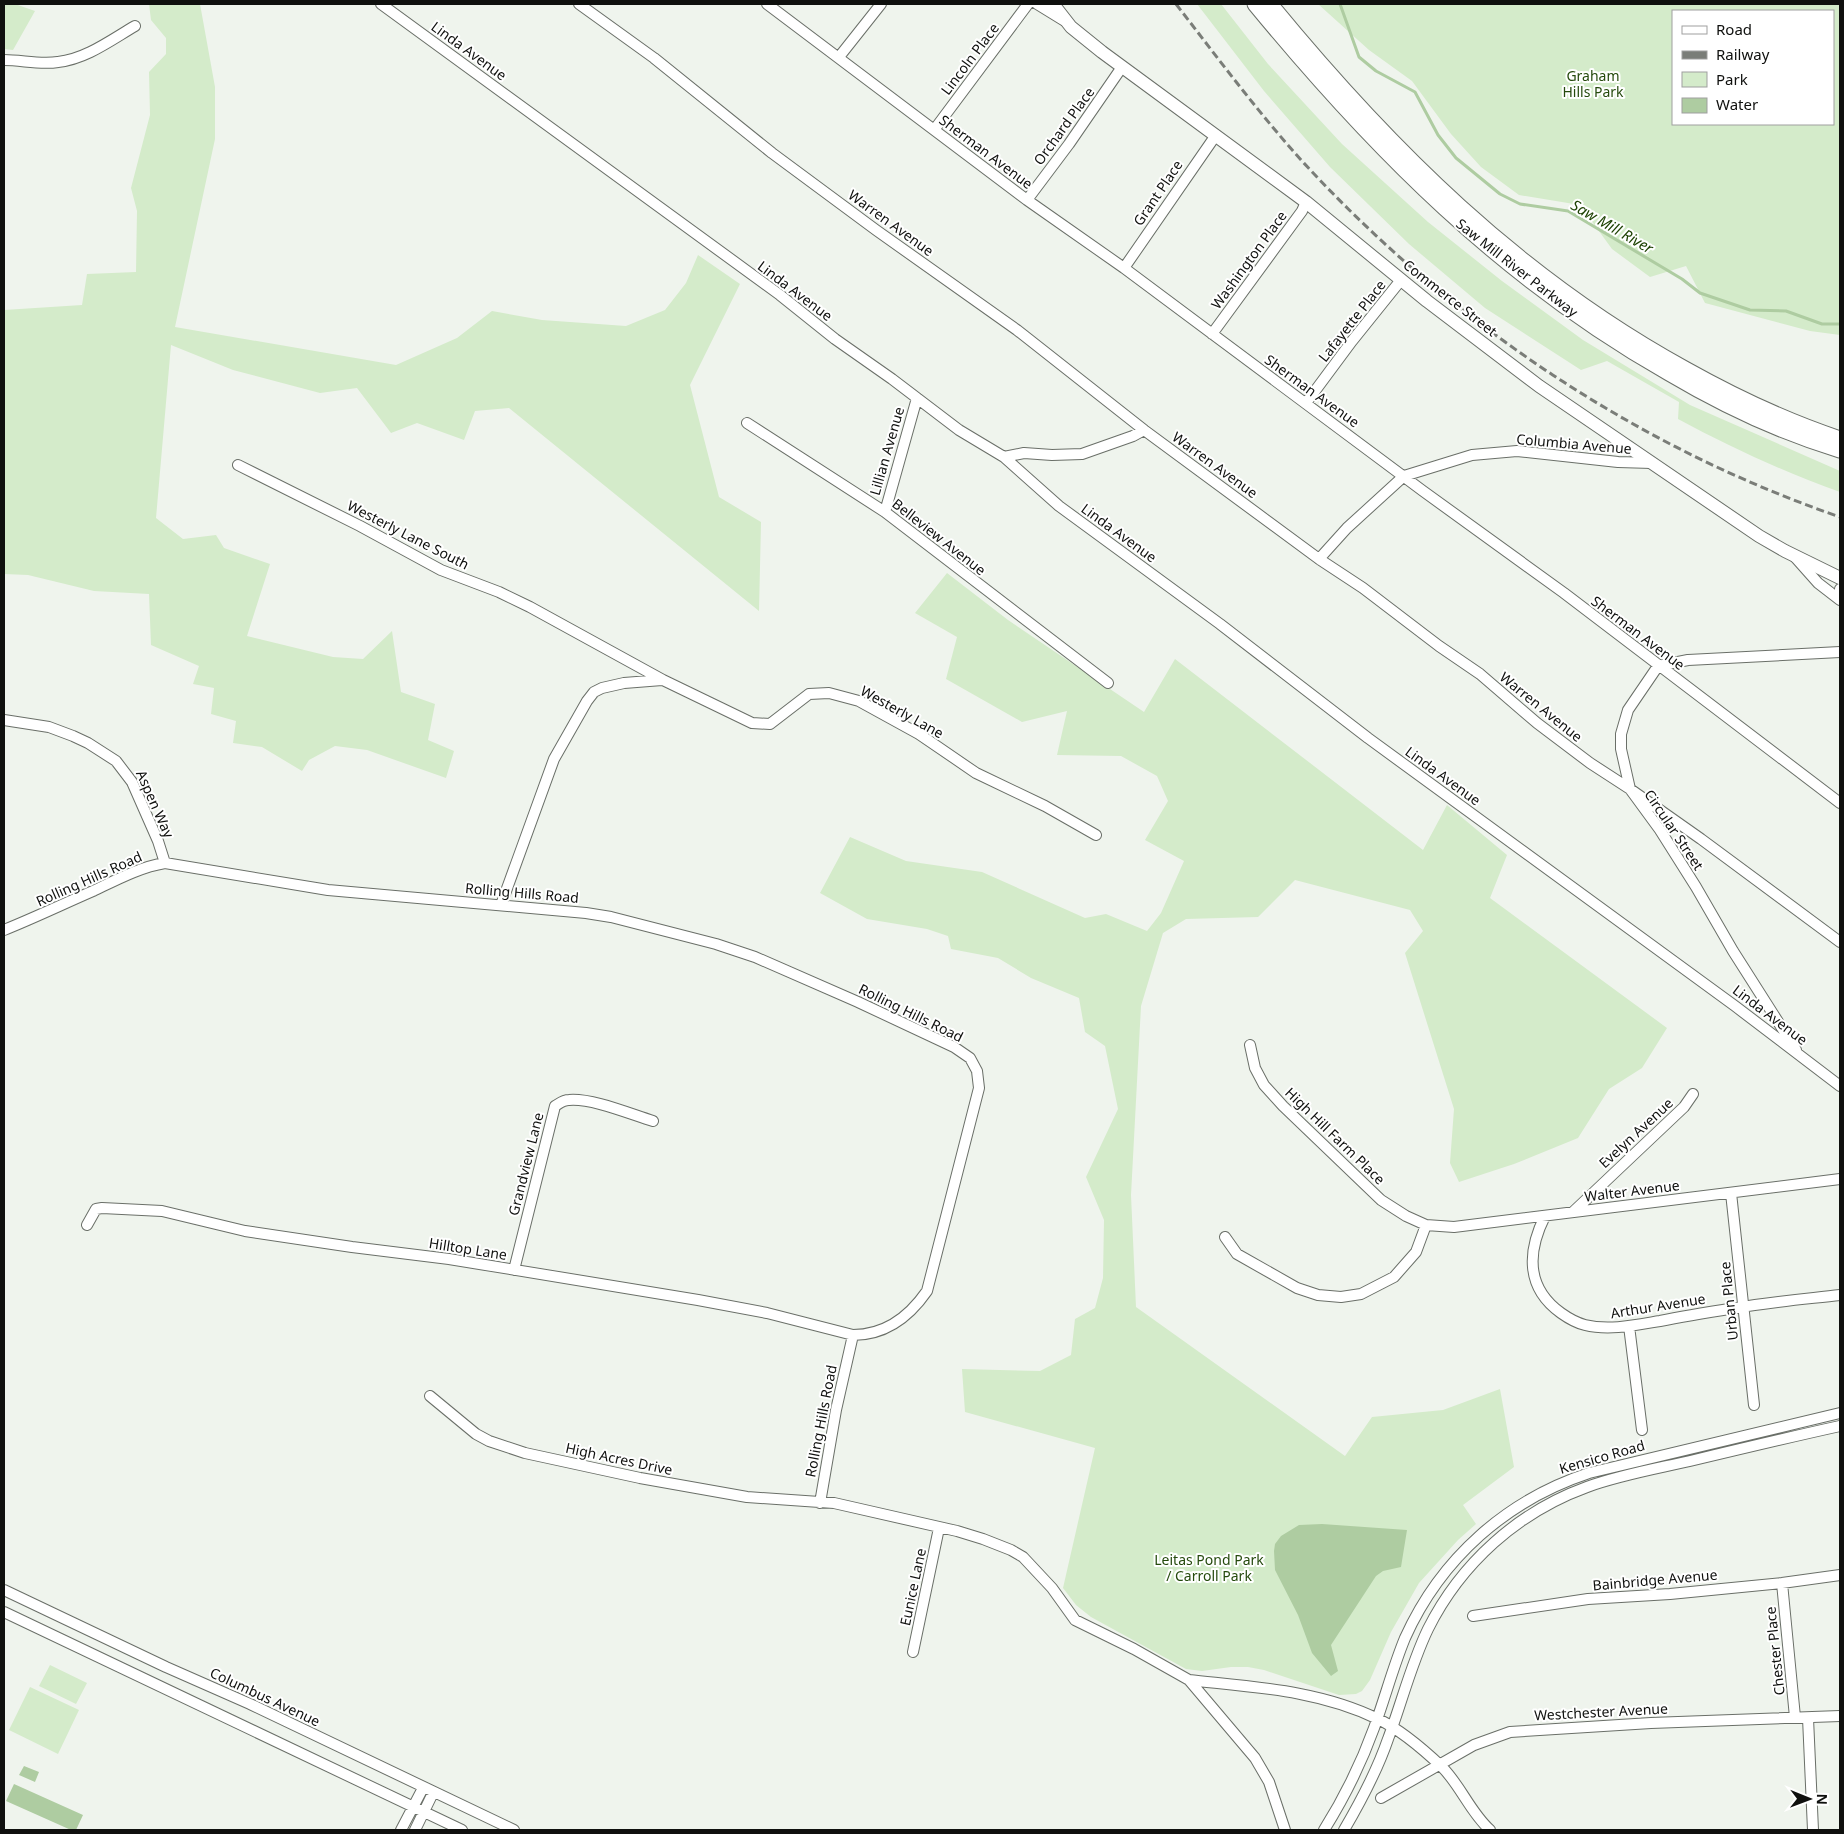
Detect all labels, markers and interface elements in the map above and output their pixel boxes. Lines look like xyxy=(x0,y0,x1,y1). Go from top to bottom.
legend xyxy=(1672,10,1834,125)
street label: Linda Avenue xyxy=(428,17,511,84)
street label: Lincoln Place xyxy=(936,19,1003,98)
text: Road xyxy=(1716,19,1752,39)
text: Railway xyxy=(1716,44,1770,64)
park label: Graham Hills Park xyxy=(1562,66,1624,101)
text: Park xyxy=(1716,69,1748,89)
street label: Orchard Place xyxy=(1029,83,1098,168)
text: Water xyxy=(1716,94,1758,114)
street label: Sherman Avenue xyxy=(936,110,1037,193)
street label: Grant Place xyxy=(1129,156,1187,229)
street label: Warren Avenue xyxy=(845,185,938,260)
water label: Saw Mill River xyxy=(1568,194,1658,258)
street label: Washington Place xyxy=(1206,207,1291,313)
street label: Saw Mill River Parkway xyxy=(1452,214,1583,322)
street label: Commerce Street xyxy=(1399,255,1501,340)
street label: Linda Avenue xyxy=(754,256,837,325)
street label: Lafayette Place xyxy=(1314,276,1390,366)
street label: Sherman Avenue xyxy=(1261,350,1363,431)
street label: Lillian Avenue xyxy=(865,404,908,497)
street label: Warren Avenue xyxy=(1169,427,1262,502)
street label: Columbia Avenue xyxy=(1516,429,1633,458)
street label: Belleview Avenue xyxy=(889,494,990,579)
street label: Westerly Lane South xyxy=(344,496,472,574)
street label: Linda Avenue xyxy=(1078,499,1161,566)
street label: Sherman Avenue xyxy=(1588,591,1689,674)
street label: Warren Avenue xyxy=(1496,667,1587,746)
street label: Westerly Lane xyxy=(857,681,947,742)
street label: Linda Avenue xyxy=(1402,742,1485,809)
street label: Aspen Way xyxy=(132,767,179,841)
street label: Circular Street xyxy=(1640,786,1708,874)
street label: Rolling Hills Road xyxy=(33,847,145,910)
street label: Rolling Hills Road xyxy=(464,878,580,907)
street label: Rolling Hills Road xyxy=(856,979,967,1046)
street label: Linda Avenue xyxy=(1729,980,1812,1049)
street label: High Hill Farm Place xyxy=(1281,1083,1389,1188)
street label: Evelyn Avenue xyxy=(1594,1093,1677,1172)
street label: Grandview Lane xyxy=(504,1110,548,1217)
street label: Walter Avenue xyxy=(1583,1175,1681,1206)
street label: Hilltop Lane xyxy=(428,1233,509,1264)
street label: Urban Place xyxy=(1715,1261,1742,1341)
street label: Arthur Avenue xyxy=(1609,1289,1707,1322)
street label: Rolling Hills Road xyxy=(800,1363,841,1479)
street label: Kensico Road xyxy=(1557,1435,1647,1478)
street label: High Acres Drive xyxy=(564,1438,674,1479)
street label: Eunice Lane xyxy=(895,1546,930,1627)
park label: Leitas Pond Park / Carroll Park xyxy=(1154,1550,1264,1585)
street label: Bainbridge Avenue xyxy=(1592,1565,1718,1594)
street label: Chester Place xyxy=(1760,1606,1789,1696)
street label: Columbus Avenue xyxy=(207,1663,323,1730)
street label: Westchester Avenue xyxy=(1534,1699,1668,1724)
north arrow xyxy=(1784,1774,1834,1824)
text: N xyxy=(1813,1793,1832,1805)

